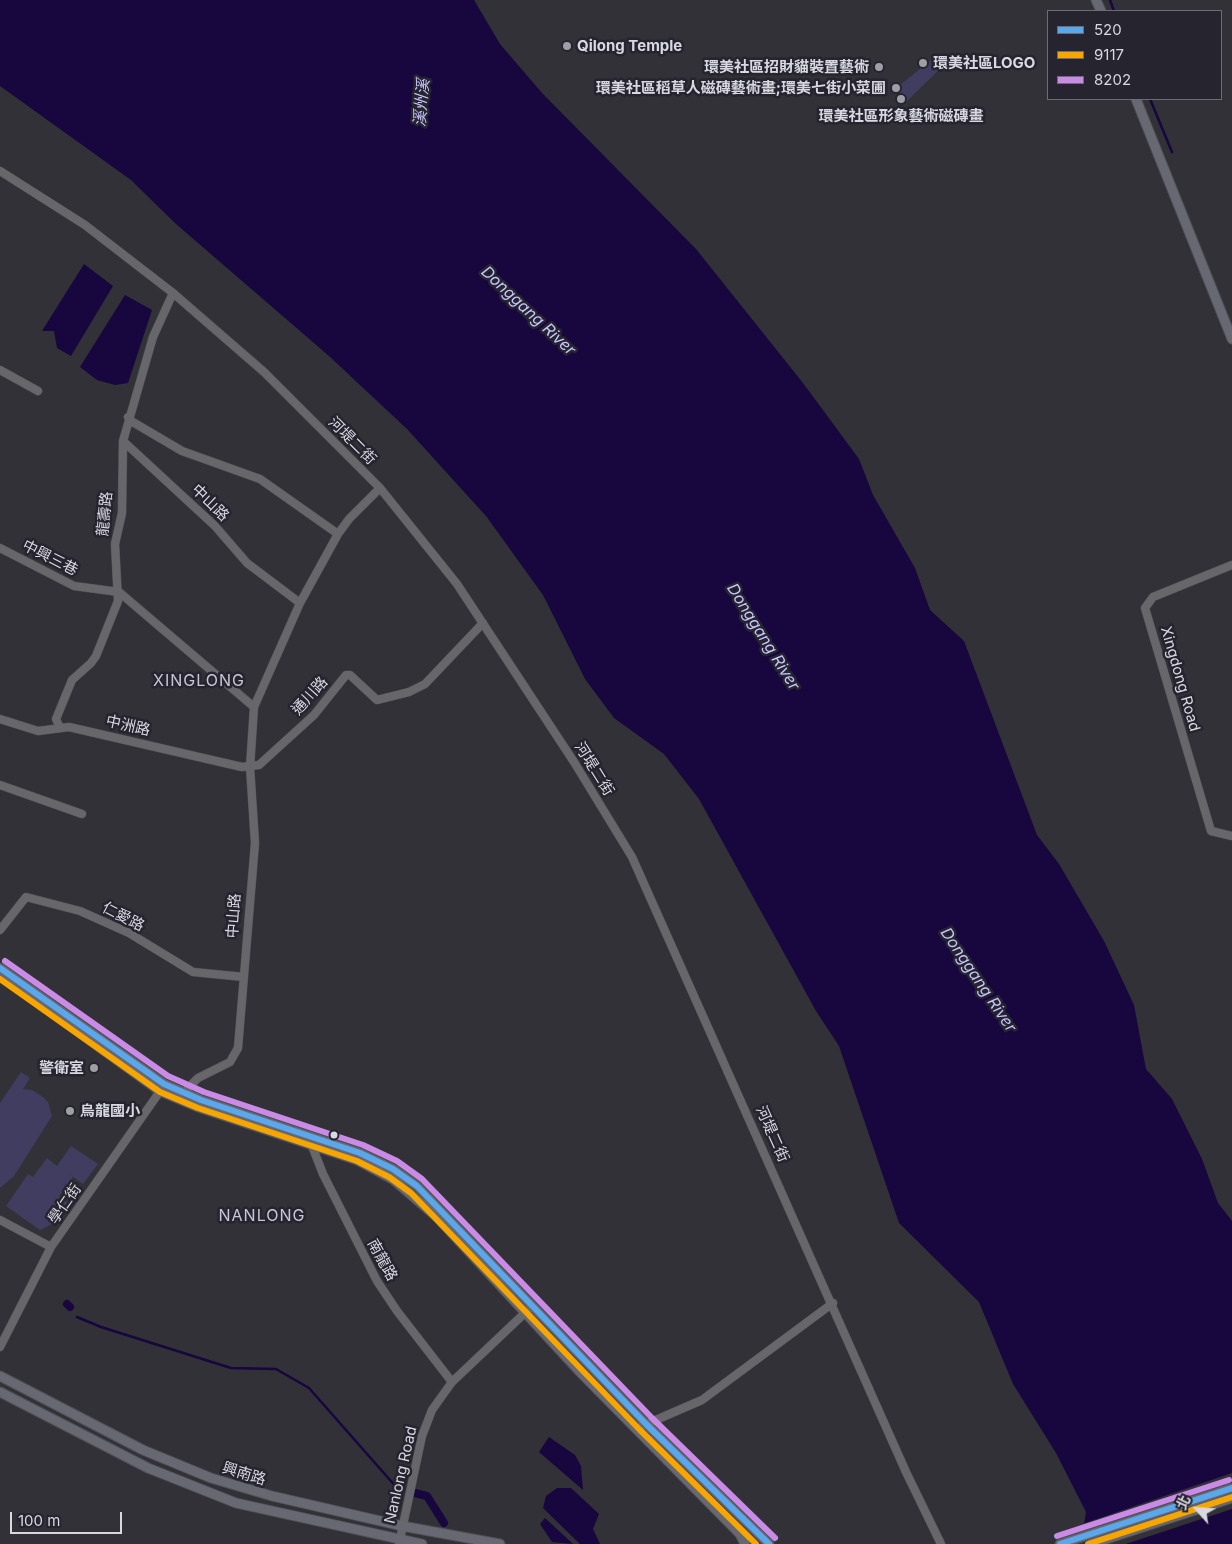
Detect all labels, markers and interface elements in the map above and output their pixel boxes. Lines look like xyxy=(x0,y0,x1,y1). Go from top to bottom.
legend xyxy=(1047,10,1222,100)
text: 520 xyxy=(1094,20,1122,39)
place label: Qilong Temple xyxy=(577,37,682,55)
marker: Qilong Temple xyxy=(561,40,573,52)
text: 9117 xyxy=(1094,45,1124,64)
place label: 環美社區LOGO xyxy=(933,54,1035,72)
marker: 環美社區LOGO xyxy=(917,57,929,69)
place label: 環美社區招財貓裝置藝術 xyxy=(704,58,869,76)
marker: 環美社區招財貓裝置藝術 xyxy=(873,61,885,73)
text: 8202 xyxy=(1094,70,1131,89)
water label: 溪州溪 xyxy=(410,78,434,128)
place label: 環美社區稻草人磁磚藝術畫;環美七街小菜圃 xyxy=(596,79,886,97)
marker: 環美社區稻草人磁磚藝術畫;環美七街小菜圃 xyxy=(890,82,902,94)
marker: 環美社區形象藝術磁磚畫 xyxy=(895,93,907,105)
place label: 環美社區形象藝術磁磚畫 xyxy=(819,107,983,125)
water label: Donggang River xyxy=(477,262,579,360)
street label: 河堤二街 xyxy=(324,413,380,469)
street label: 中山路 xyxy=(188,481,232,525)
street label: 龍壽路 xyxy=(94,491,116,537)
street label: 中興三巷 xyxy=(19,536,81,580)
water label: Donggang River xyxy=(723,580,803,694)
street label: Xingdong Road xyxy=(1156,624,1204,734)
district label: XINGLONG xyxy=(152,671,246,691)
street label: 通川路 xyxy=(288,673,332,719)
street label: 中洲路 xyxy=(104,712,152,740)
street label: 河堤二街 xyxy=(570,739,618,799)
street label: 中山路 xyxy=(223,893,245,939)
street label: 仁愛路 xyxy=(99,899,147,935)
water label: Donggang River xyxy=(936,924,1020,1036)
place label: 警衛室 xyxy=(39,1059,84,1077)
marker: 警衛室 xyxy=(88,1062,100,1074)
place label: 烏龍國小 xyxy=(80,1102,140,1120)
street label: 河堤二街 xyxy=(752,1103,792,1165)
marker: 烏龍國小 xyxy=(64,1105,76,1117)
unlabelled marker xyxy=(329,1130,339,1140)
street label: 學仁街 xyxy=(45,1180,85,1228)
district label: NANLONG xyxy=(218,1206,306,1226)
street label: 南龍路 xyxy=(363,1236,401,1284)
street label: Nanlong Road xyxy=(381,1424,421,1526)
street label: 興南路 xyxy=(220,1459,268,1489)
north arrow xyxy=(1172,1484,1222,1534)
text: 北 xyxy=(1172,1492,1194,1512)
scale bar xyxy=(12,1502,125,1534)
text: 100 m xyxy=(18,1511,60,1530)

